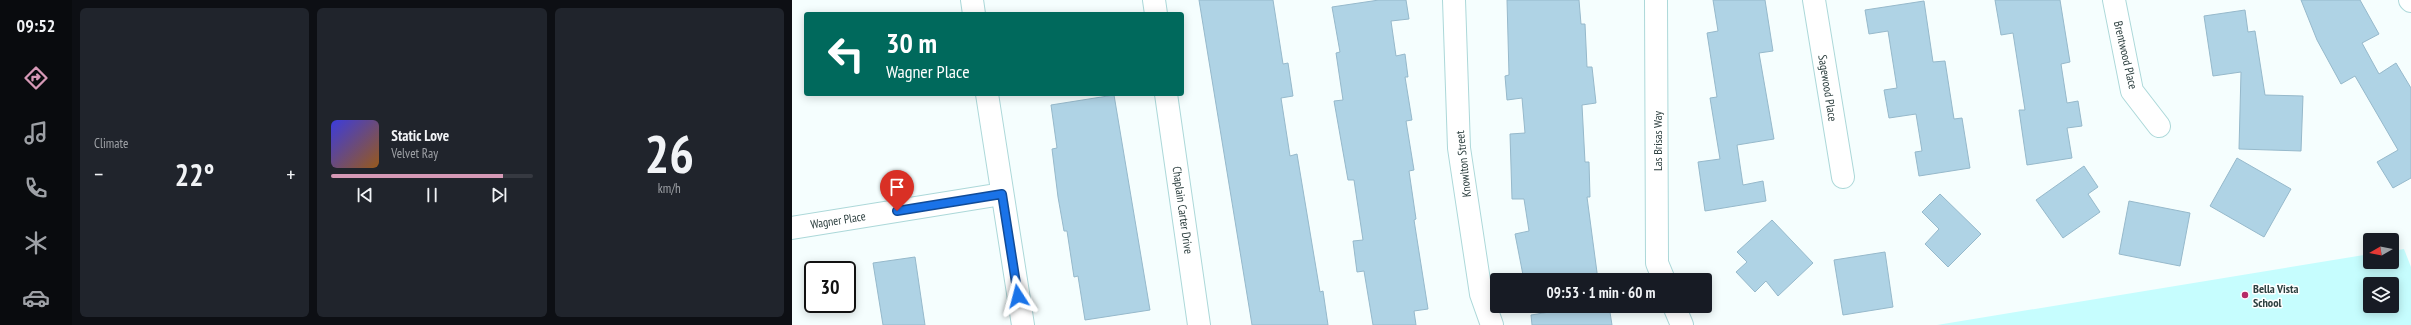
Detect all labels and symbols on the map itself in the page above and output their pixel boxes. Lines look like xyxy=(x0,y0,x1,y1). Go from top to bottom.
street label: Brentwood Place xyxy=(2111,19,2141,91)
street label: Sagewood Place xyxy=(1815,54,1841,122)
street label: Las Brisas Way xyxy=(1650,111,1665,171)
street label: Knowlton Street xyxy=(1452,129,1474,198)
street label: Chaplain Carter Drive xyxy=(1169,165,1197,255)
pin xyxy=(880,170,914,211)
street label: Wagner Place xyxy=(809,208,867,232)
north arrow xyxy=(2363,233,2399,269)
speed limit sign: 30 xyxy=(804,261,856,313)
position arrow xyxy=(997,275,1039,317)
place label: Bella Vista School xyxy=(2253,281,2298,310)
marker: Bella Vista School xyxy=(2240,290,2250,300)

